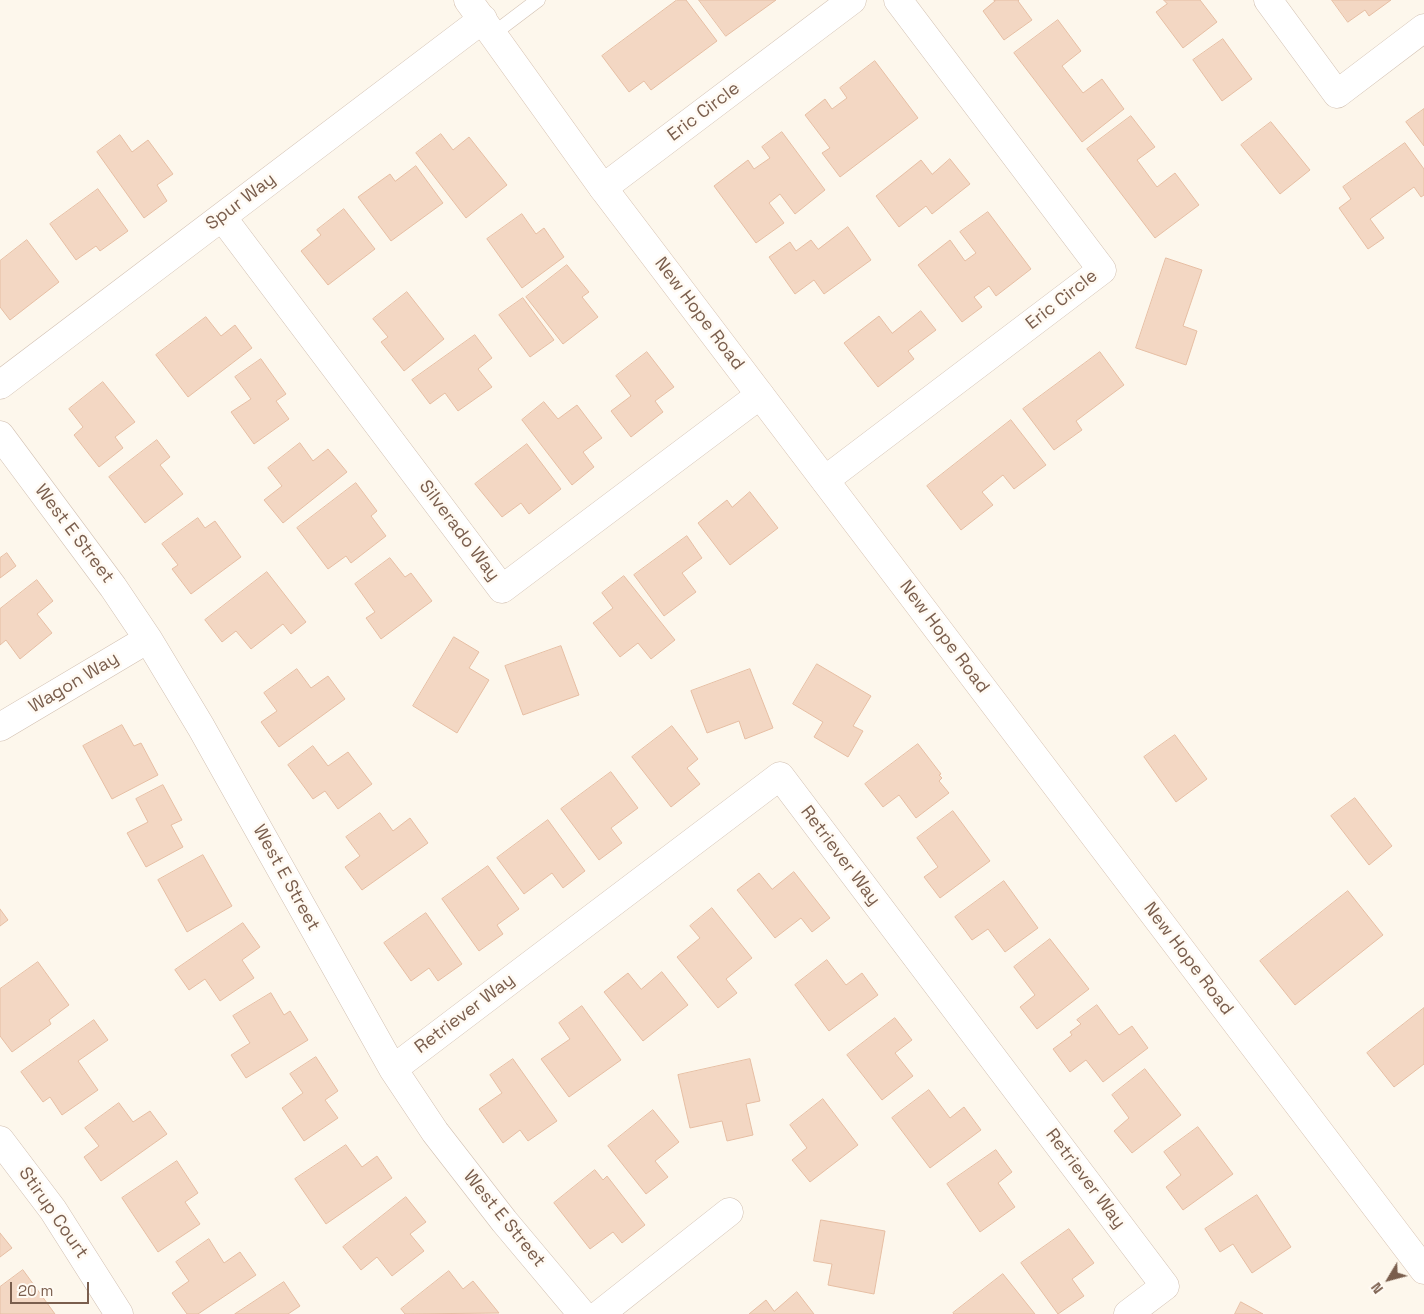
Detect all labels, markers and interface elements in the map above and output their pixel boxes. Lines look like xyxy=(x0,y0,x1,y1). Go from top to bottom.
street label: Eric Circle xyxy=(664,78,744,146)
street label: Spur Way xyxy=(202,169,280,235)
street label: New Hope Road xyxy=(650,253,748,375)
street label: Eric Circle xyxy=(1022,265,1102,335)
street label: Silverado Way xyxy=(414,476,504,586)
street label: West E Street xyxy=(30,480,118,588)
street label: New Hope Road xyxy=(895,576,993,698)
street label: Wagon Way xyxy=(25,648,123,718)
street label: Retriever Way xyxy=(795,802,885,910)
street label: West E Street xyxy=(248,821,324,935)
street label: New Hope Road xyxy=(1139,898,1237,1020)
street label: Retriever Way xyxy=(411,969,519,1059)
street label: Retriever Way xyxy=(1040,1125,1130,1233)
street label: Stirup Court xyxy=(14,1163,92,1263)
street label: West E Street xyxy=(458,1166,550,1272)
north arrow xyxy=(1364,1254,1414,1304)
scale bar xyxy=(12,1272,91,1304)
text: N xyxy=(1367,1279,1387,1297)
text: 20 m xyxy=(18,1281,53,1300)

